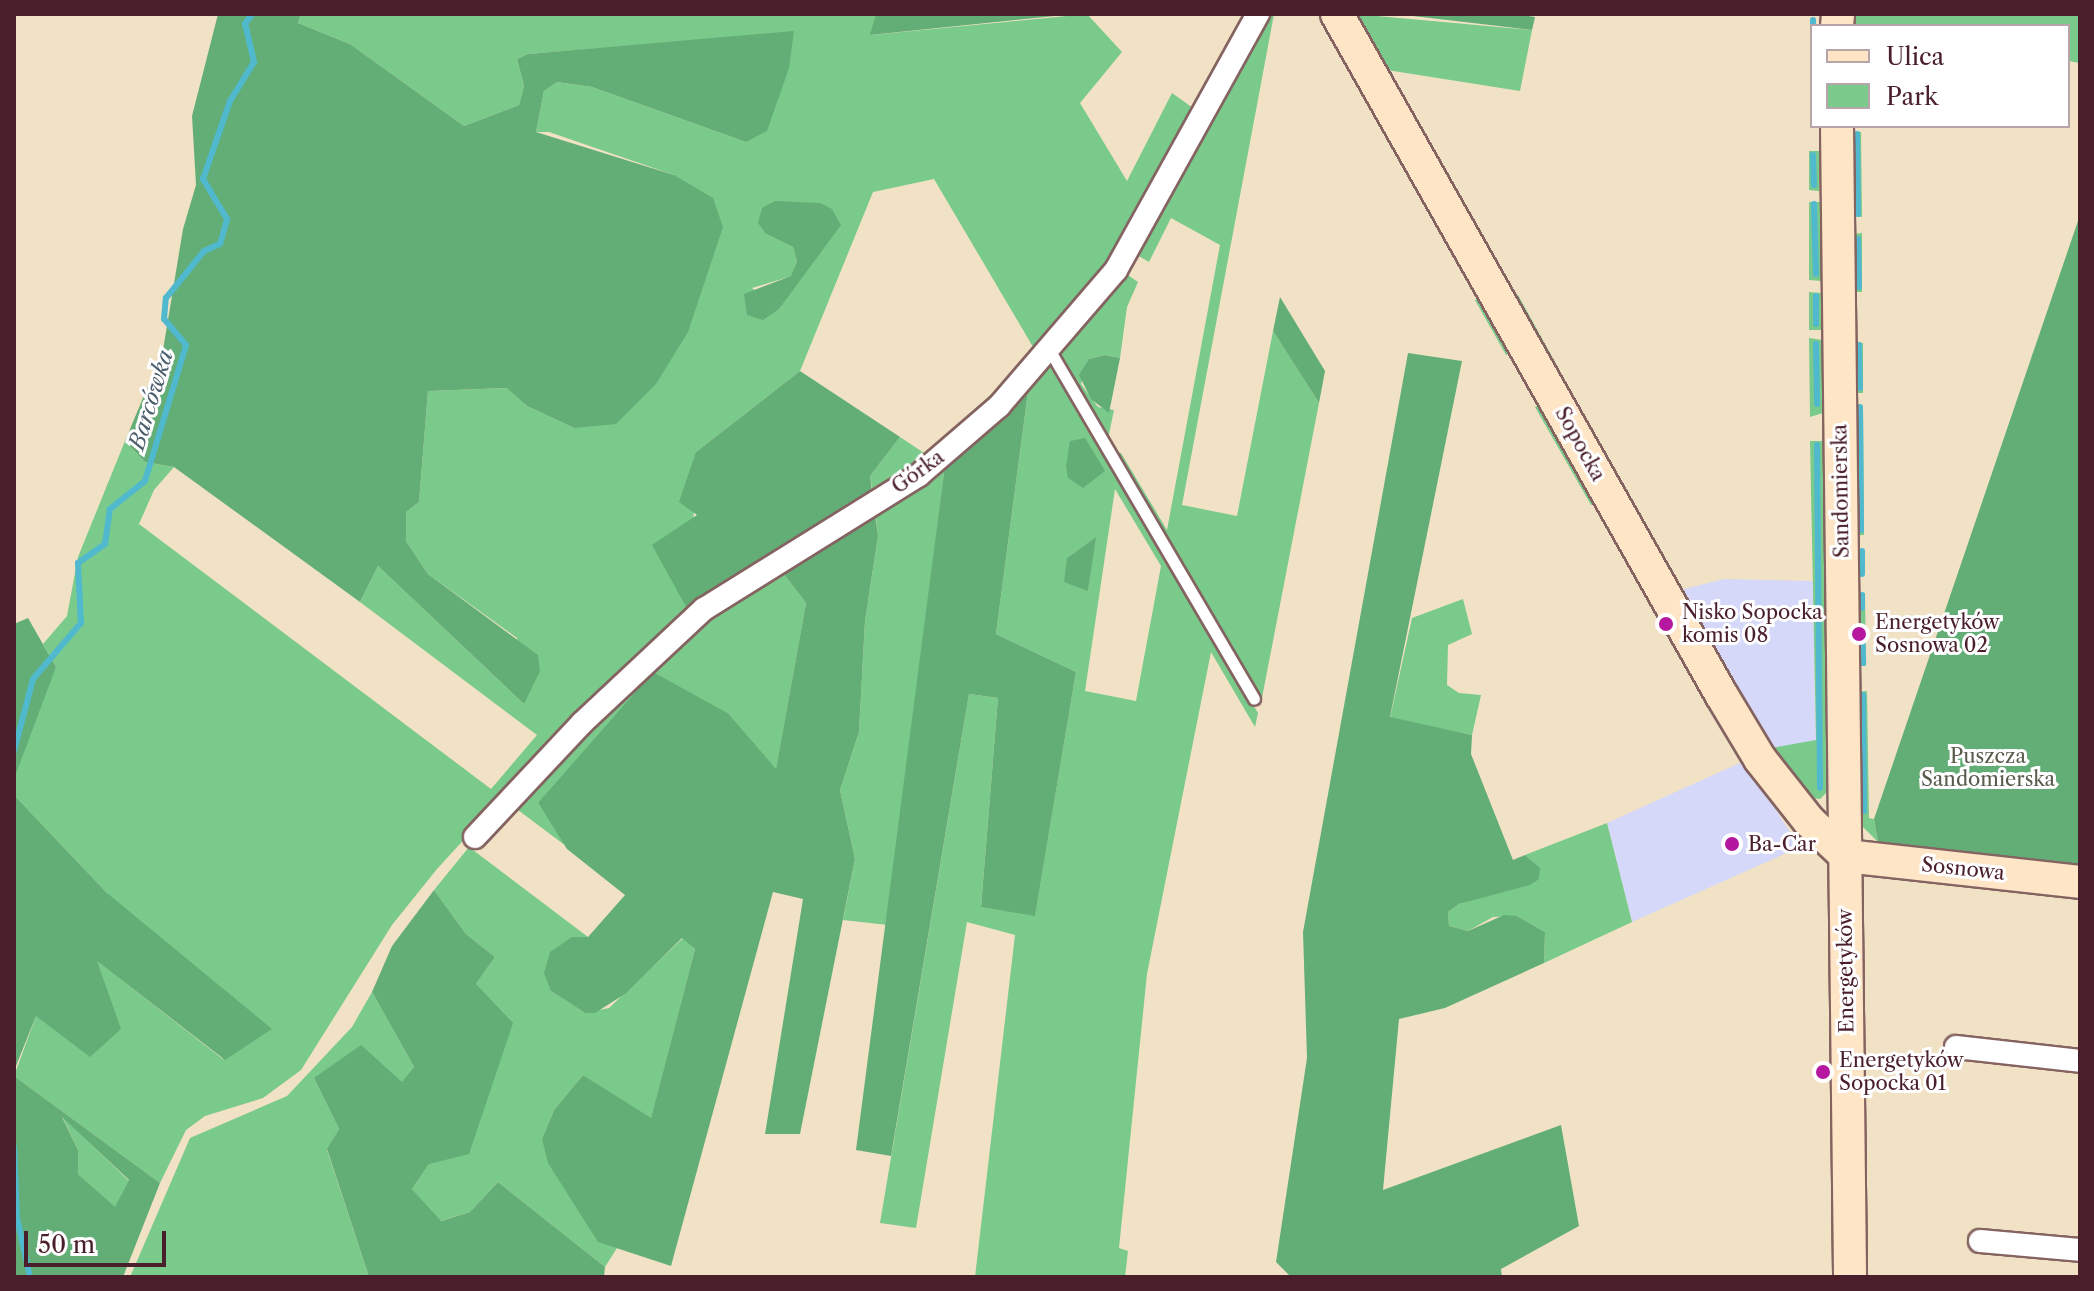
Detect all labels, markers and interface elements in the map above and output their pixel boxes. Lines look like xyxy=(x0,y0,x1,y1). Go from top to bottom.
legend xyxy=(1810,24,2070,128)
text: Ulica xyxy=(1886,42,1944,71)
text: Park xyxy=(1886,82,1938,111)
water label: Barcówka xyxy=(123,347,179,453)
street label: Sopocka xyxy=(1550,403,1610,485)
street label: Sandomierska xyxy=(1828,424,1854,558)
street label: Górka xyxy=(887,445,949,499)
place label: Nisko Sopocka komis 08 xyxy=(1682,600,1823,647)
place label: Energetyków Sosnowa 02 xyxy=(1875,610,2000,657)
marker: Nisko Sopocka komis 08 xyxy=(1657,615,1675,633)
marker: Energetyków Sosnowa 02 xyxy=(1850,625,1868,643)
park label: Puszcza Sandomierska xyxy=(1921,745,2055,792)
place label: Ba-Car xyxy=(1748,832,1816,856)
marker: Ba-Car xyxy=(1723,835,1741,853)
street label: Sosnowa xyxy=(1920,853,2006,885)
street label: Energetyków xyxy=(1833,909,1859,1033)
place label: Energetyków Sopocka 01 xyxy=(1839,1048,1964,1095)
marker: Energetyków Sopocka 01 xyxy=(1814,1063,1832,1081)
scale bar xyxy=(28,1215,170,1265)
text: 50 m xyxy=(38,1230,95,1259)

